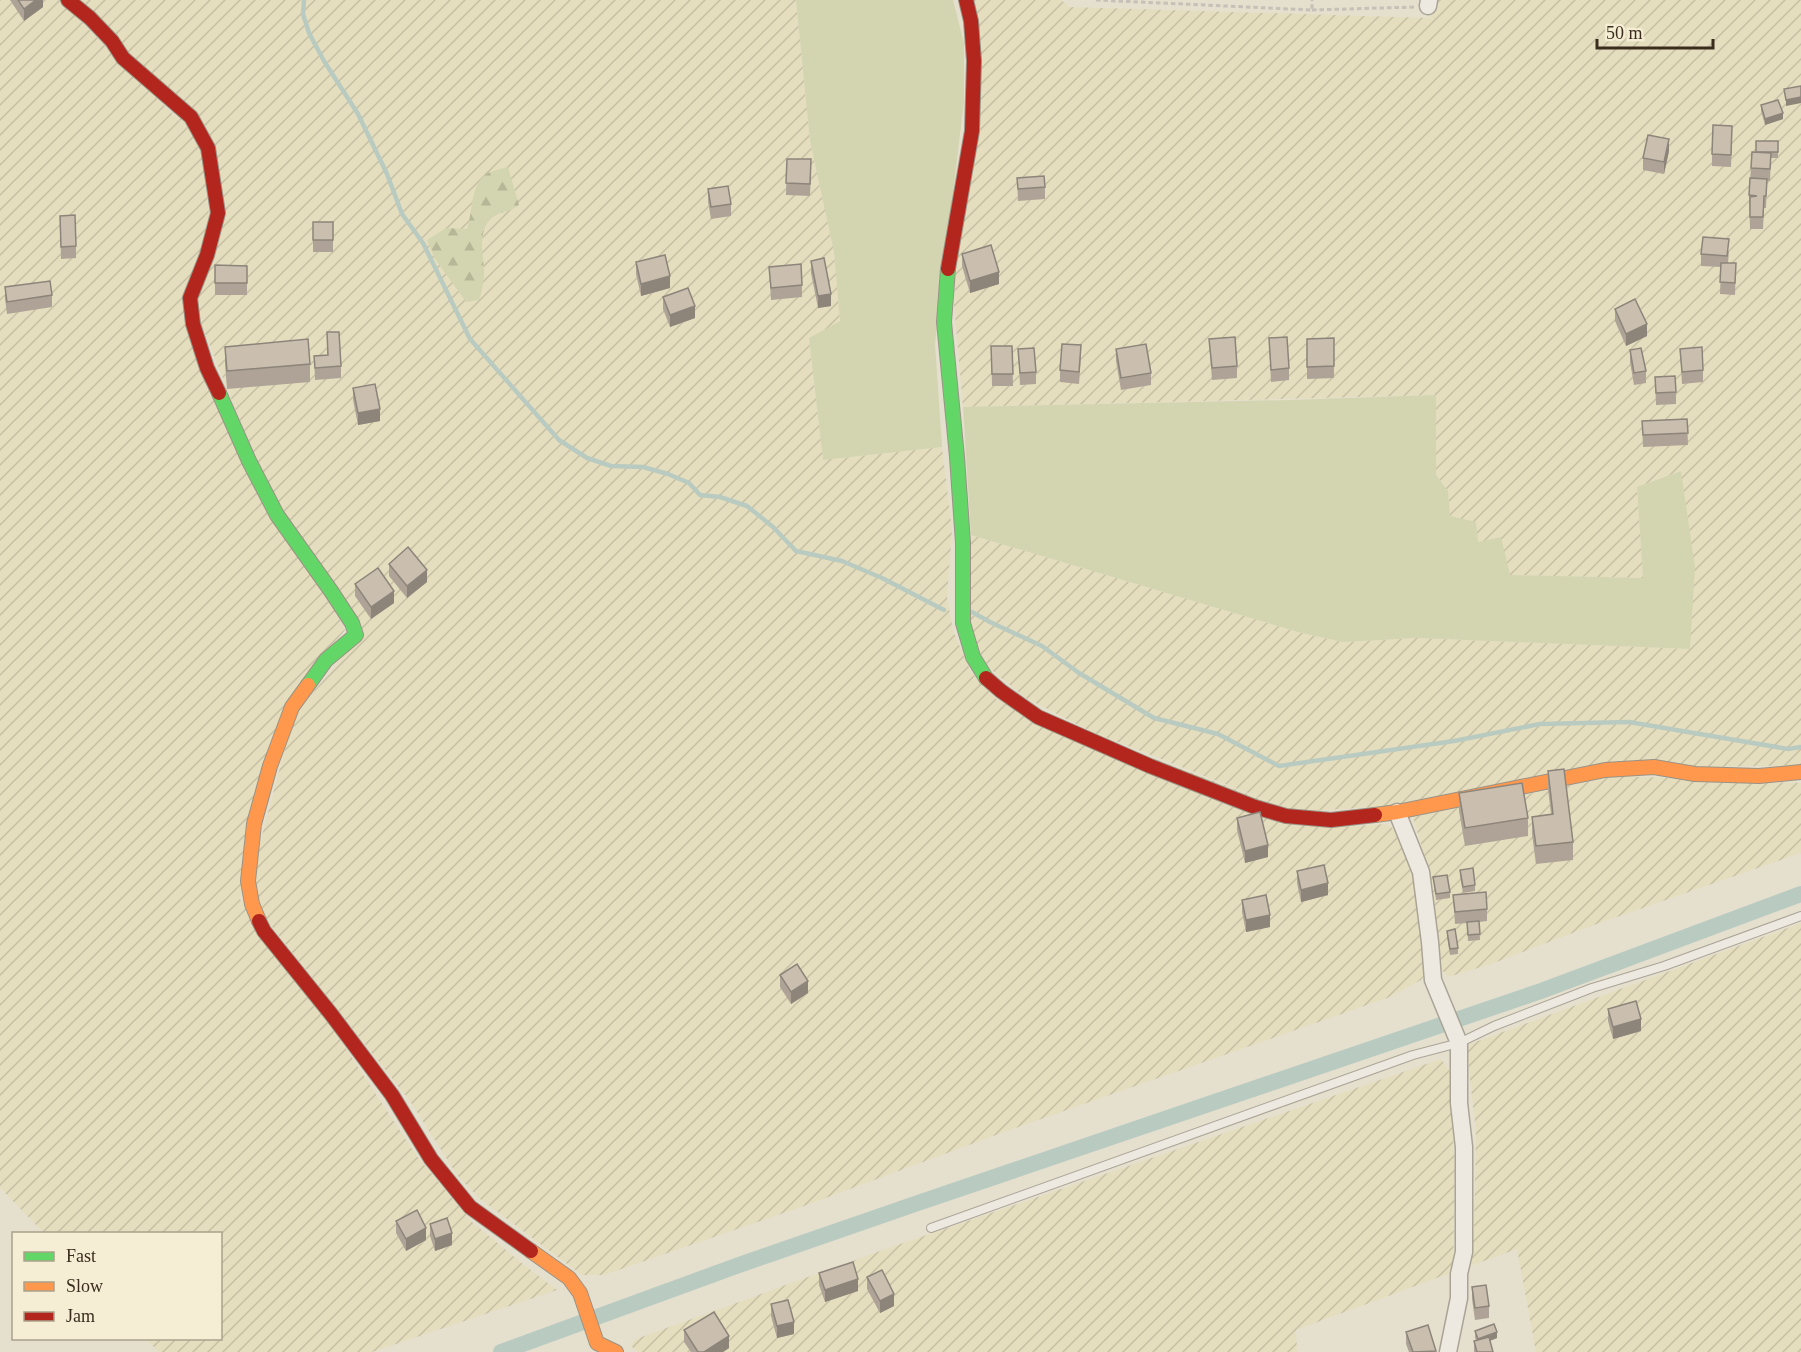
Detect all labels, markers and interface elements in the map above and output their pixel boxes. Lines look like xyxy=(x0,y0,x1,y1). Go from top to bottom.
scale bar xyxy=(1597,12,1712,50)
text: 50 m xyxy=(1606,23,1643,43)
legend xyxy=(12,1232,222,1340)
text: Fast xyxy=(66,1246,96,1266)
text: Slow xyxy=(66,1276,103,1296)
text: Jam xyxy=(66,1306,95,1326)

